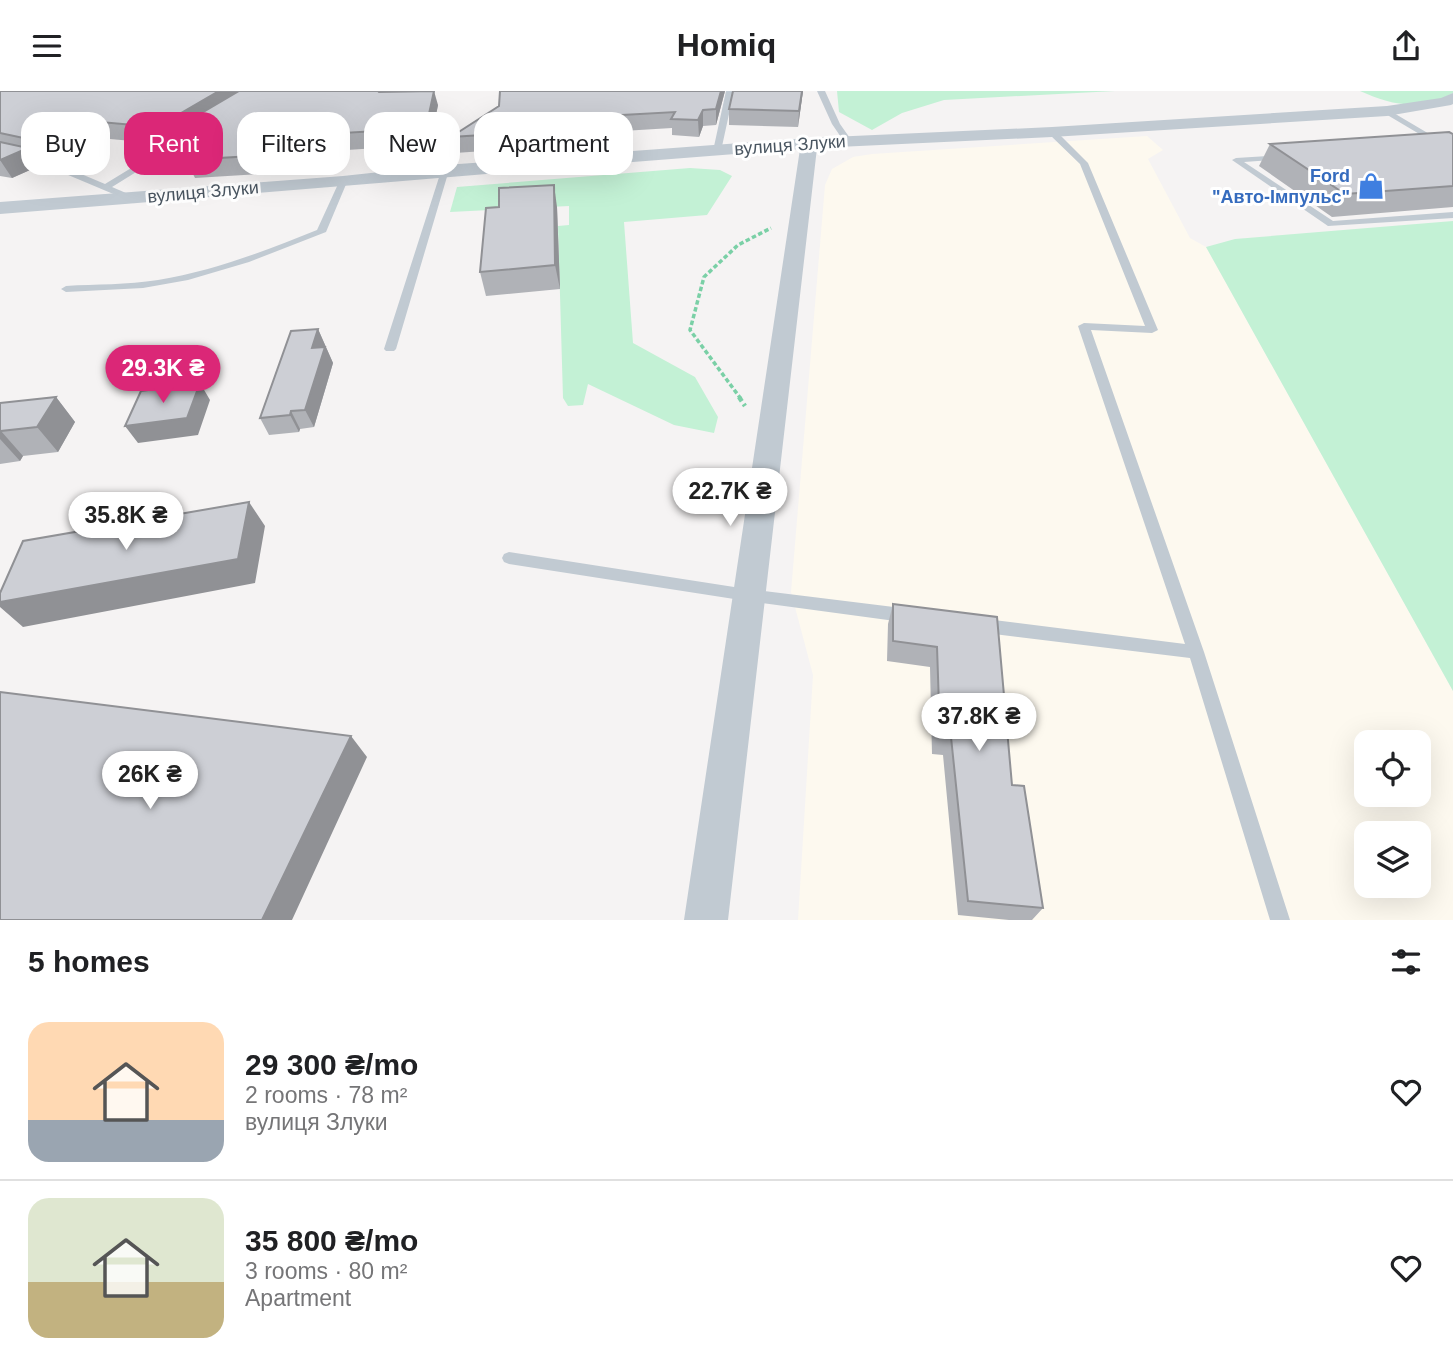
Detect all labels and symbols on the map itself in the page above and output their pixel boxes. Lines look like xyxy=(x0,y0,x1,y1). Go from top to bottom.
street label: вулиця Злуки xyxy=(734,131,846,159)
place label: Ford "Авто-Імпульс" xyxy=(1212,166,1350,207)
shop icon: Ford "Авто-Імпульс" xyxy=(1356,171,1386,201)
street label: вулиця Злуки xyxy=(146,177,260,207)
pin: 29.3K ₴ xyxy=(98,345,228,405)
pin: 22.7K ₴ xyxy=(665,469,795,528)
pin: 35.8K ₴ xyxy=(61,493,191,552)
pin: 37.8K ₴ xyxy=(914,693,1044,753)
pin: 26K ₴ xyxy=(101,751,199,811)

